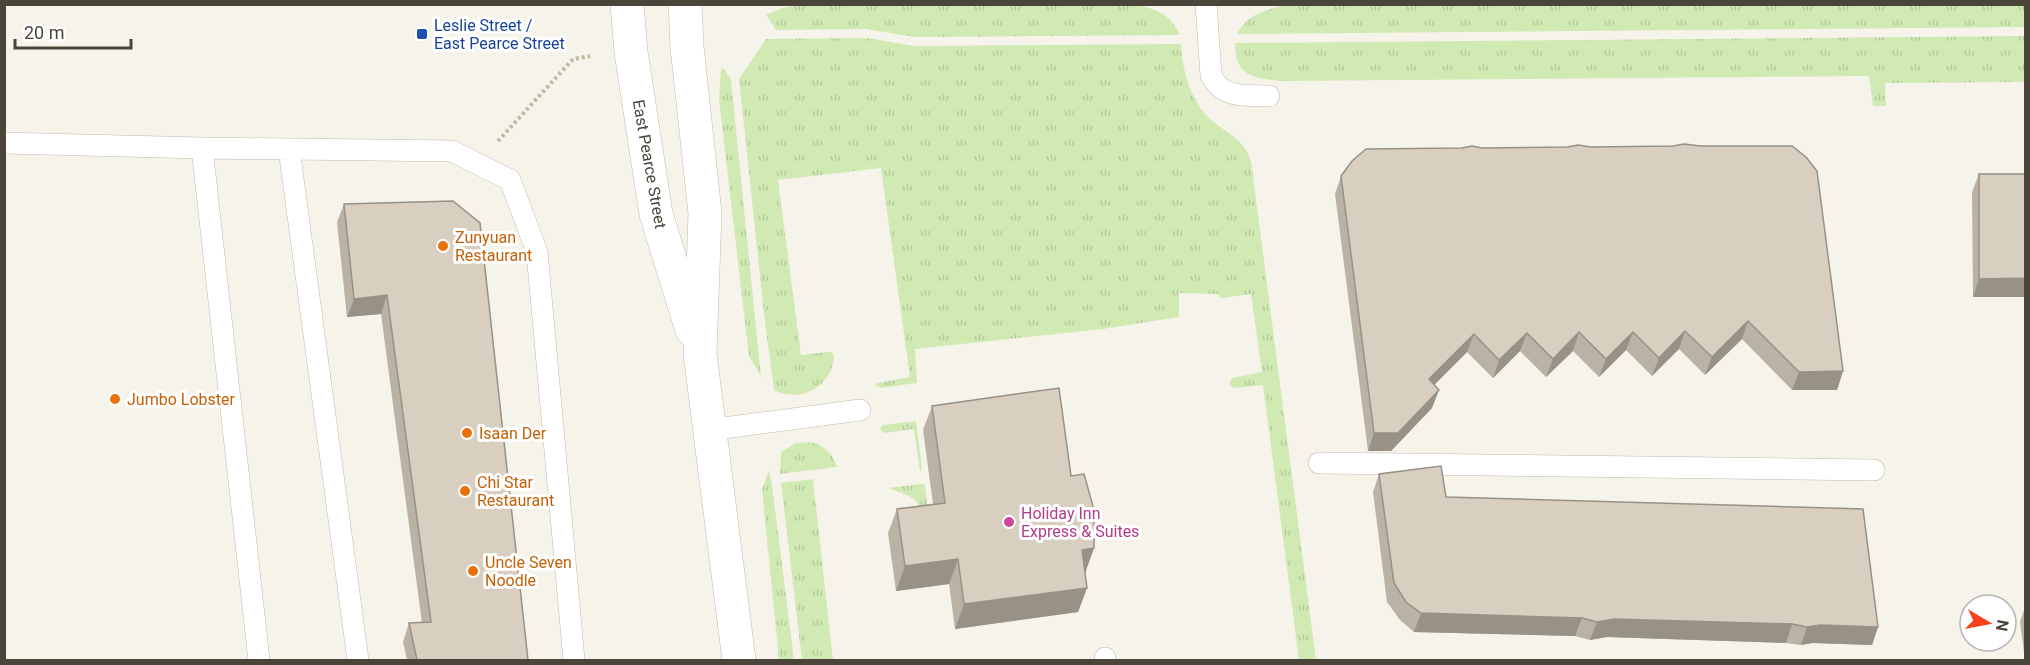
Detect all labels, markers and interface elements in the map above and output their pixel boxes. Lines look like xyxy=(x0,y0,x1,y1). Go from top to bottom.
scale bar xyxy=(15,12,130,50)
place label: Leslie Street / East Pearce Street xyxy=(434,16,565,53)
text: 20 m xyxy=(24,22,64,43)
marker: Leslie Street / East Pearce Street xyxy=(415,27,429,41)
street label: East Pearce Street xyxy=(629,98,670,230)
place label: Zunyuan Restaurant xyxy=(455,228,532,265)
marker: Zunyuan Restaurant xyxy=(436,239,450,253)
place label: Jumbo Lobster xyxy=(127,390,235,409)
marker: Jumbo Lobster xyxy=(108,392,122,406)
place label: Isaan Der xyxy=(479,424,547,443)
marker: Isaan Der xyxy=(460,426,474,440)
place label: Chi Star Restaurant xyxy=(477,473,554,510)
marker: Chi Star Restaurant xyxy=(458,484,472,498)
place label: Holiday Inn Express & Suites xyxy=(1021,504,1139,541)
marker: Holiday Inn Express & Suites xyxy=(1002,515,1016,529)
place label: Uncle Seven Noodle xyxy=(485,553,572,590)
marker: Uncle Seven Noodle xyxy=(466,564,480,578)
north arrow xyxy=(1958,593,2018,653)
text: N xyxy=(1992,618,2013,633)

